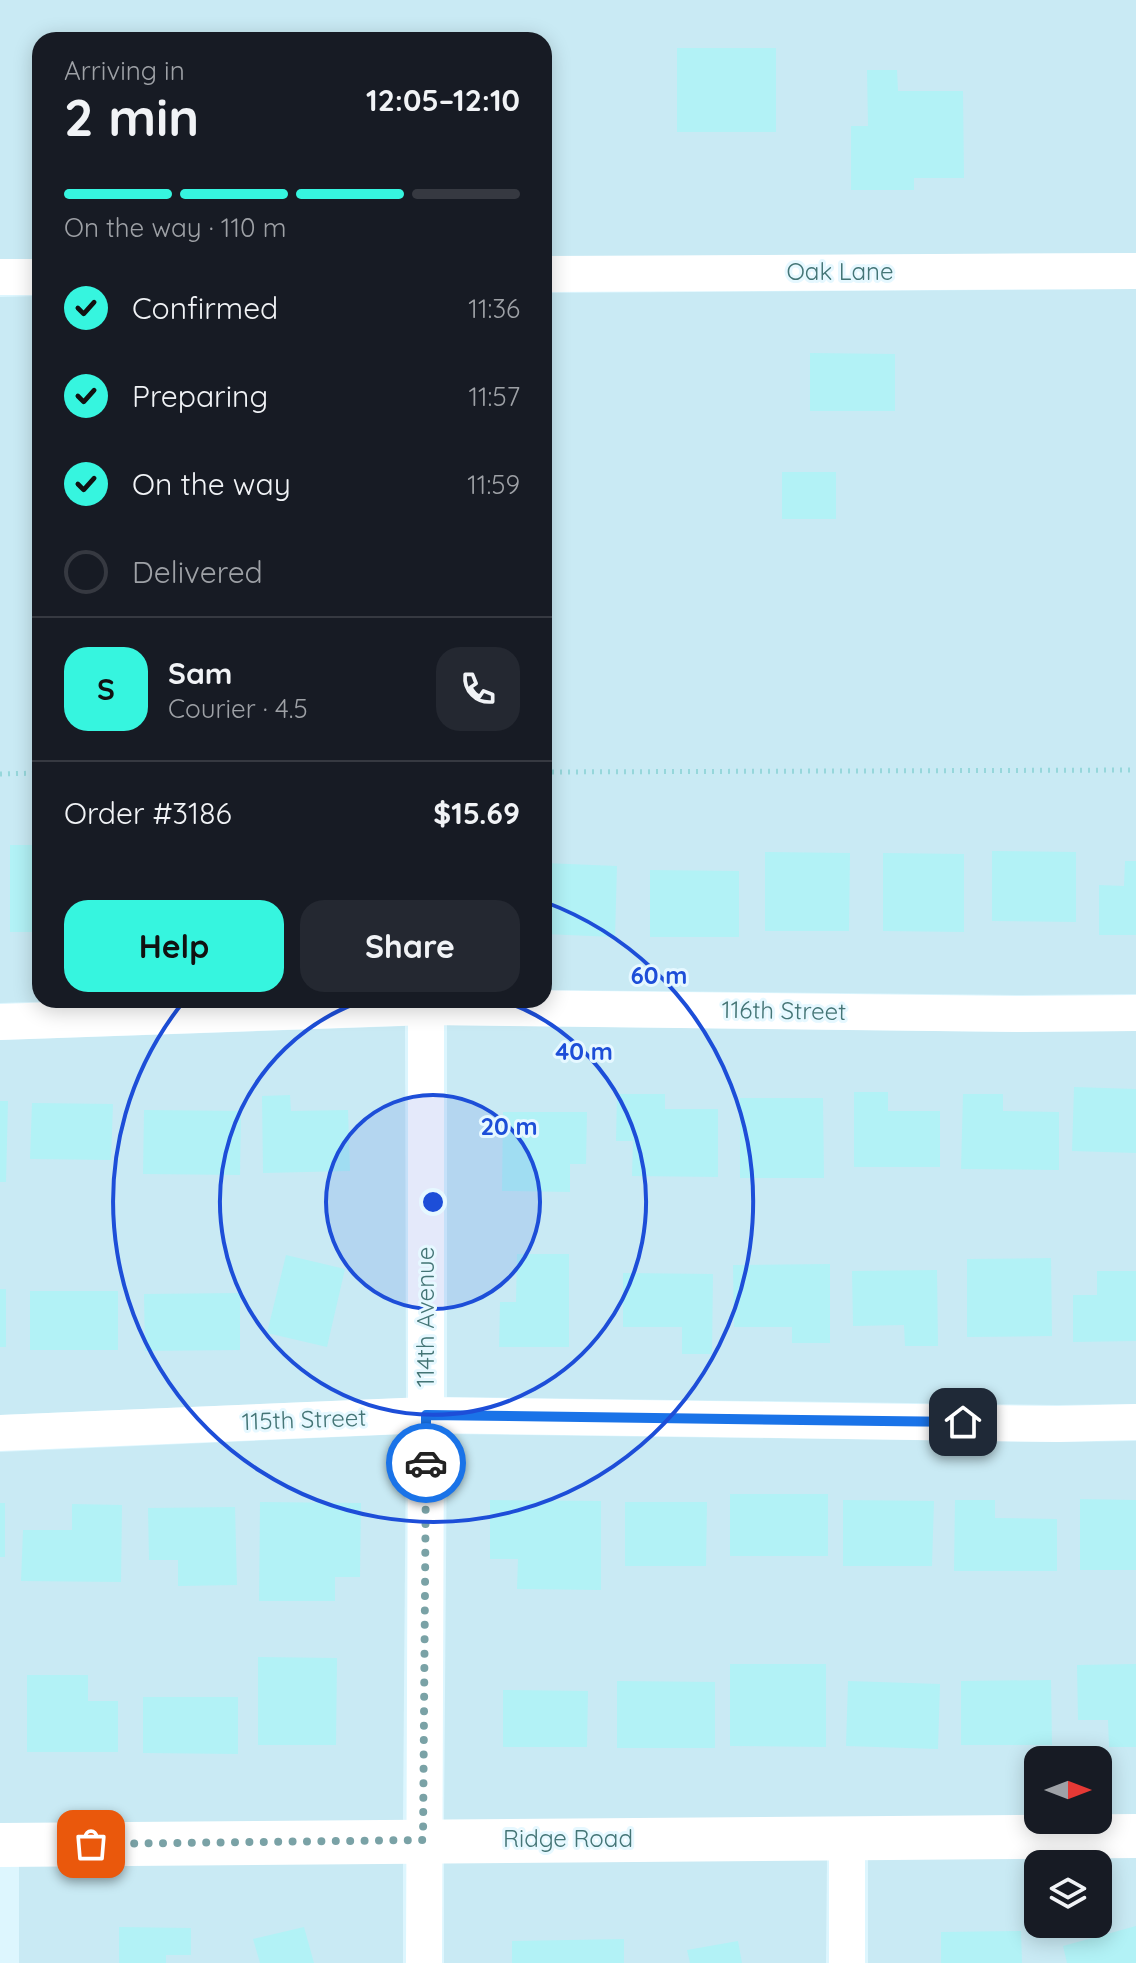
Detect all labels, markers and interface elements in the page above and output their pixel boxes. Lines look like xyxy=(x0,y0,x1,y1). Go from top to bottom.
text: Arriving in xyxy=(64,54,185,87)
text: 12:05–12:10 xyxy=(366,81,520,119)
text: 2 min xyxy=(64,84,199,149)
text: On the way · 110 m xyxy=(64,211,286,244)
street label: Oak Lane xyxy=(786,256,894,286)
icon: check xyxy=(64,286,108,330)
text: Confirmed xyxy=(132,289,278,327)
text: 11:36 xyxy=(468,292,520,325)
icon: check xyxy=(64,374,108,418)
text: Preparing xyxy=(132,377,268,415)
text: 11:57 xyxy=(468,380,520,413)
icon: check xyxy=(64,462,108,506)
text: On the way xyxy=(132,465,291,503)
text: 11:59 xyxy=(467,468,520,501)
text: Delivered xyxy=(132,553,263,591)
button: phone xyxy=(436,647,520,731)
text: Sam xyxy=(168,654,232,692)
text: S xyxy=(97,670,115,708)
text: Courier · 4.5 xyxy=(168,692,308,725)
text: Order #3186 xyxy=(64,794,232,832)
text: $15.69 xyxy=(433,794,520,832)
button: Help xyxy=(64,900,284,992)
button: Share xyxy=(300,900,520,992)
text: 60 m xyxy=(631,960,687,990)
street label: 116th Street xyxy=(721,994,847,1026)
text: 40 m xyxy=(555,1036,613,1066)
text: 20 m xyxy=(480,1111,538,1141)
centre of rings xyxy=(419,1188,447,1216)
street label: 114th Avenue xyxy=(410,1247,440,1387)
pin xyxy=(929,1388,997,1456)
icon: home xyxy=(941,1400,985,1444)
street label: 115th Street xyxy=(241,1402,367,1436)
courier xyxy=(386,1423,466,1503)
icon: car xyxy=(404,1441,448,1485)
north arrow xyxy=(1024,1746,1112,1834)
map controls xyxy=(1024,1746,1112,1938)
pin xyxy=(57,1810,125,1878)
icon: bag xyxy=(69,1822,113,1866)
street label: Ridge Road xyxy=(503,1823,633,1853)
button: layers xyxy=(1024,1850,1112,1938)

